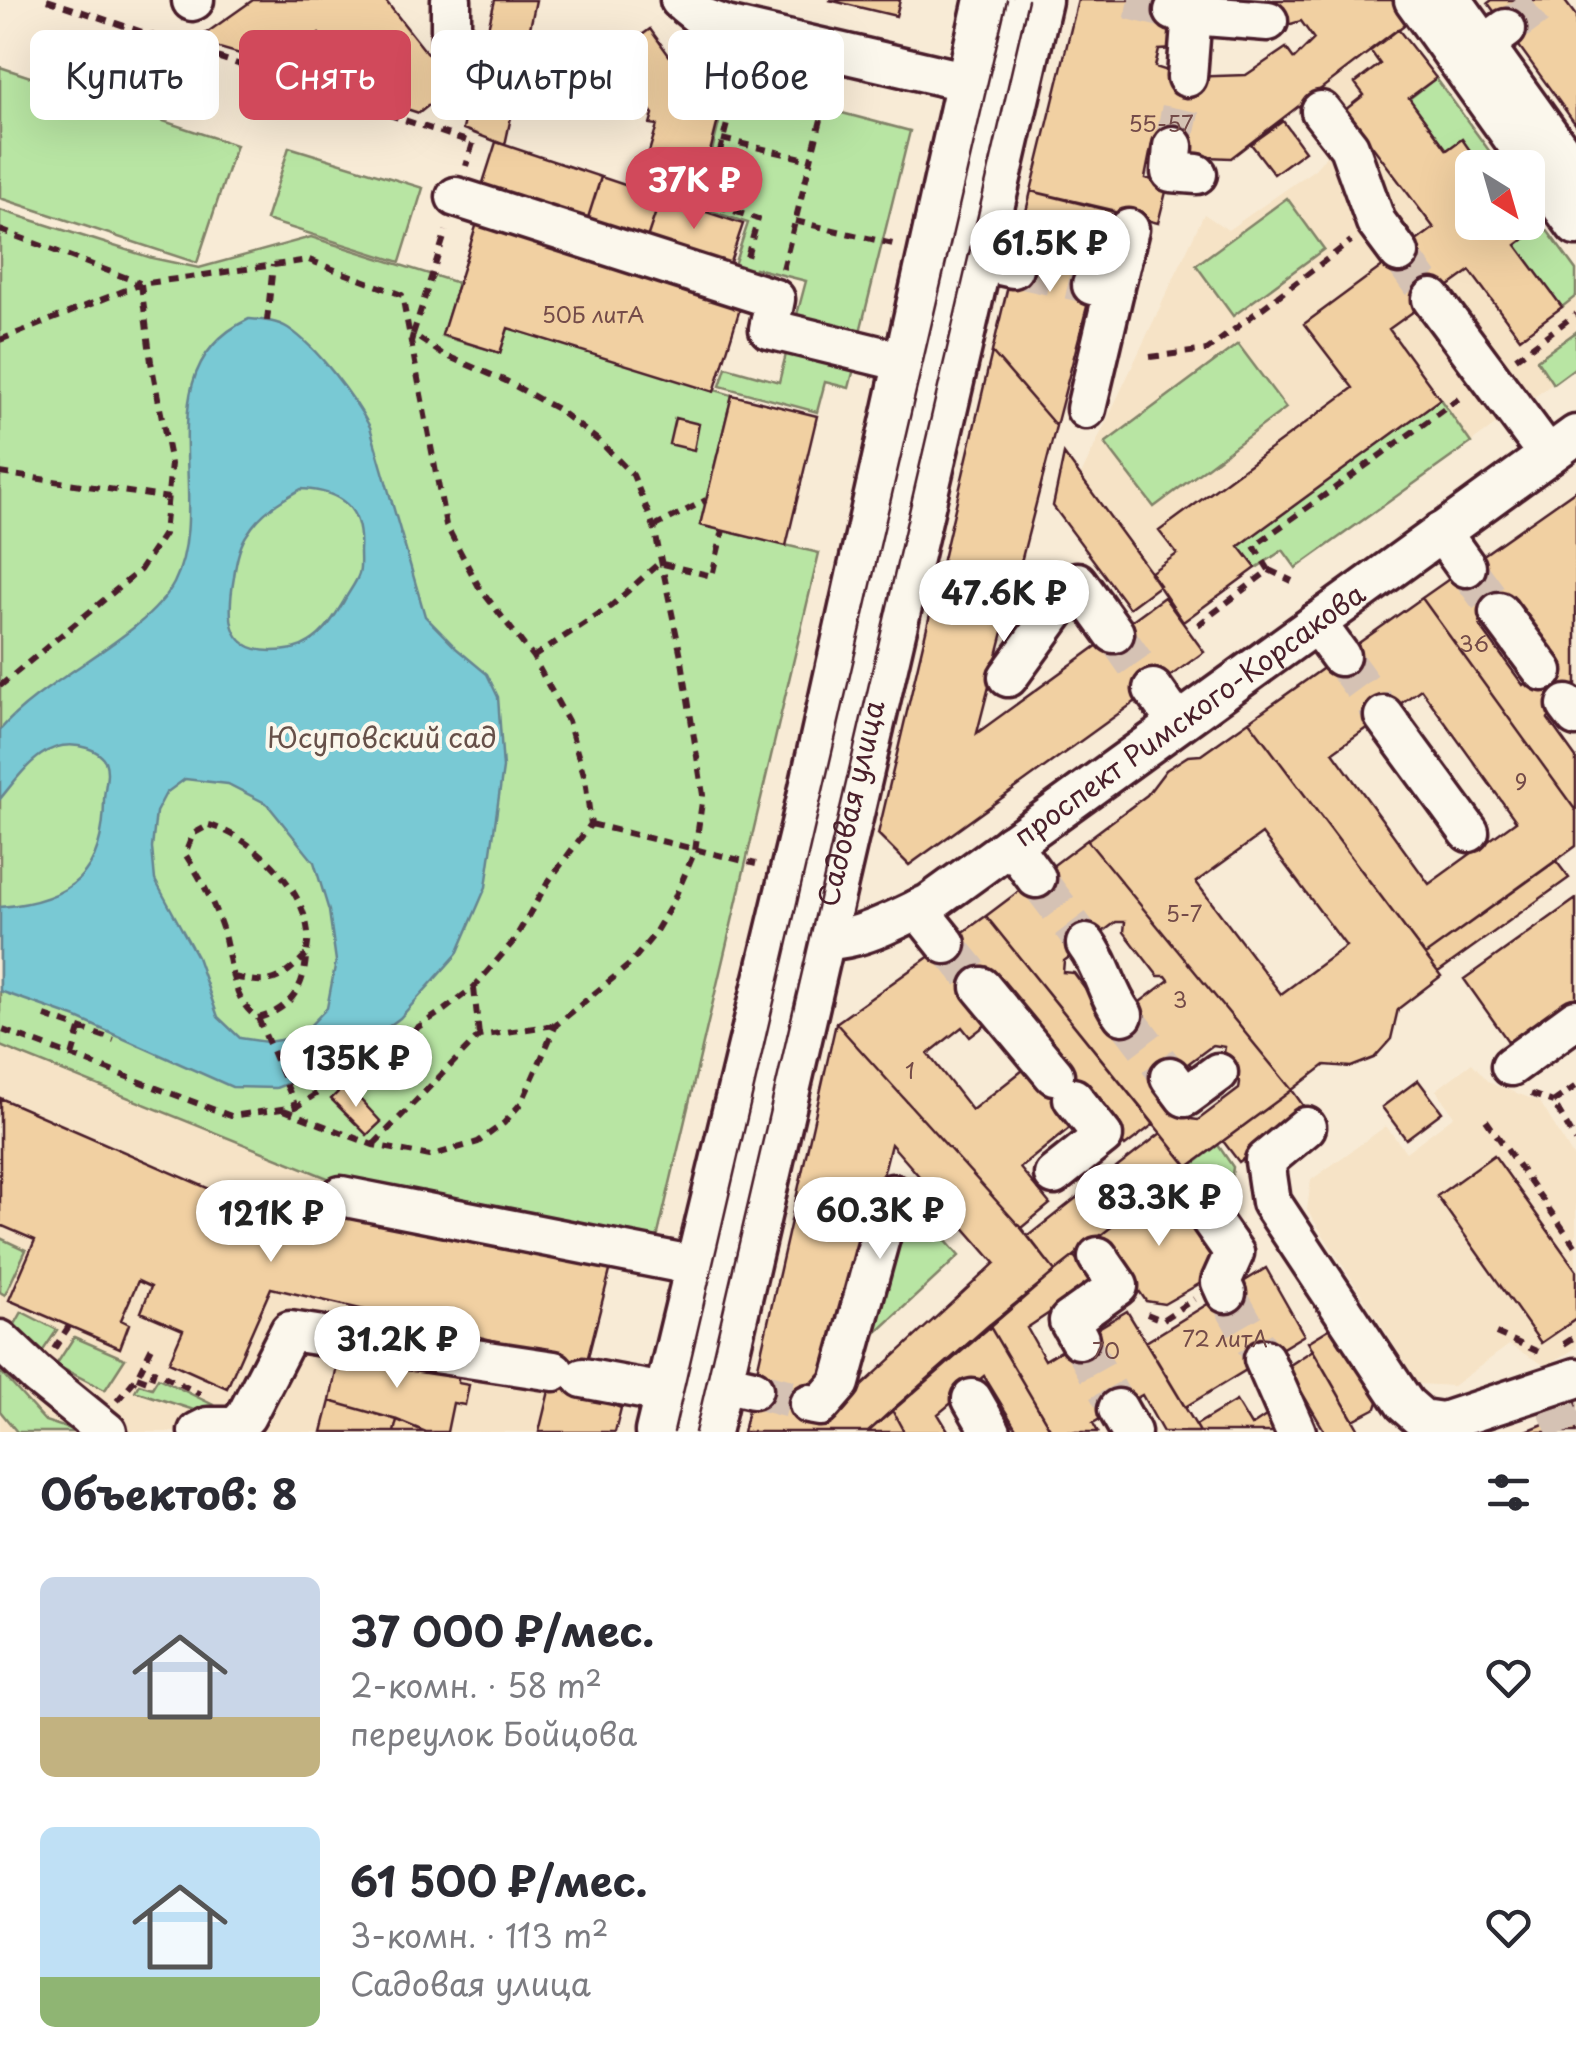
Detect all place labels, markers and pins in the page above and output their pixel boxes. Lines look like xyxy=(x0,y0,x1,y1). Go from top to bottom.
pin: 37K ₽ xyxy=(624,147,764,232)
pin: 61.5K ₽ xyxy=(958,210,1142,295)
pin: 47.6K ₽ xyxy=(912,560,1096,645)
pin: 135K ₽ xyxy=(275,1025,437,1110)
pin: 83.3K ₽ xyxy=(1067,1164,1251,1249)
pin: 60.3K ₽ xyxy=(788,1177,972,1262)
pin: 121K ₽ xyxy=(190,1180,352,1265)
pin: 31.2K ₽ xyxy=(305,1306,489,1391)

